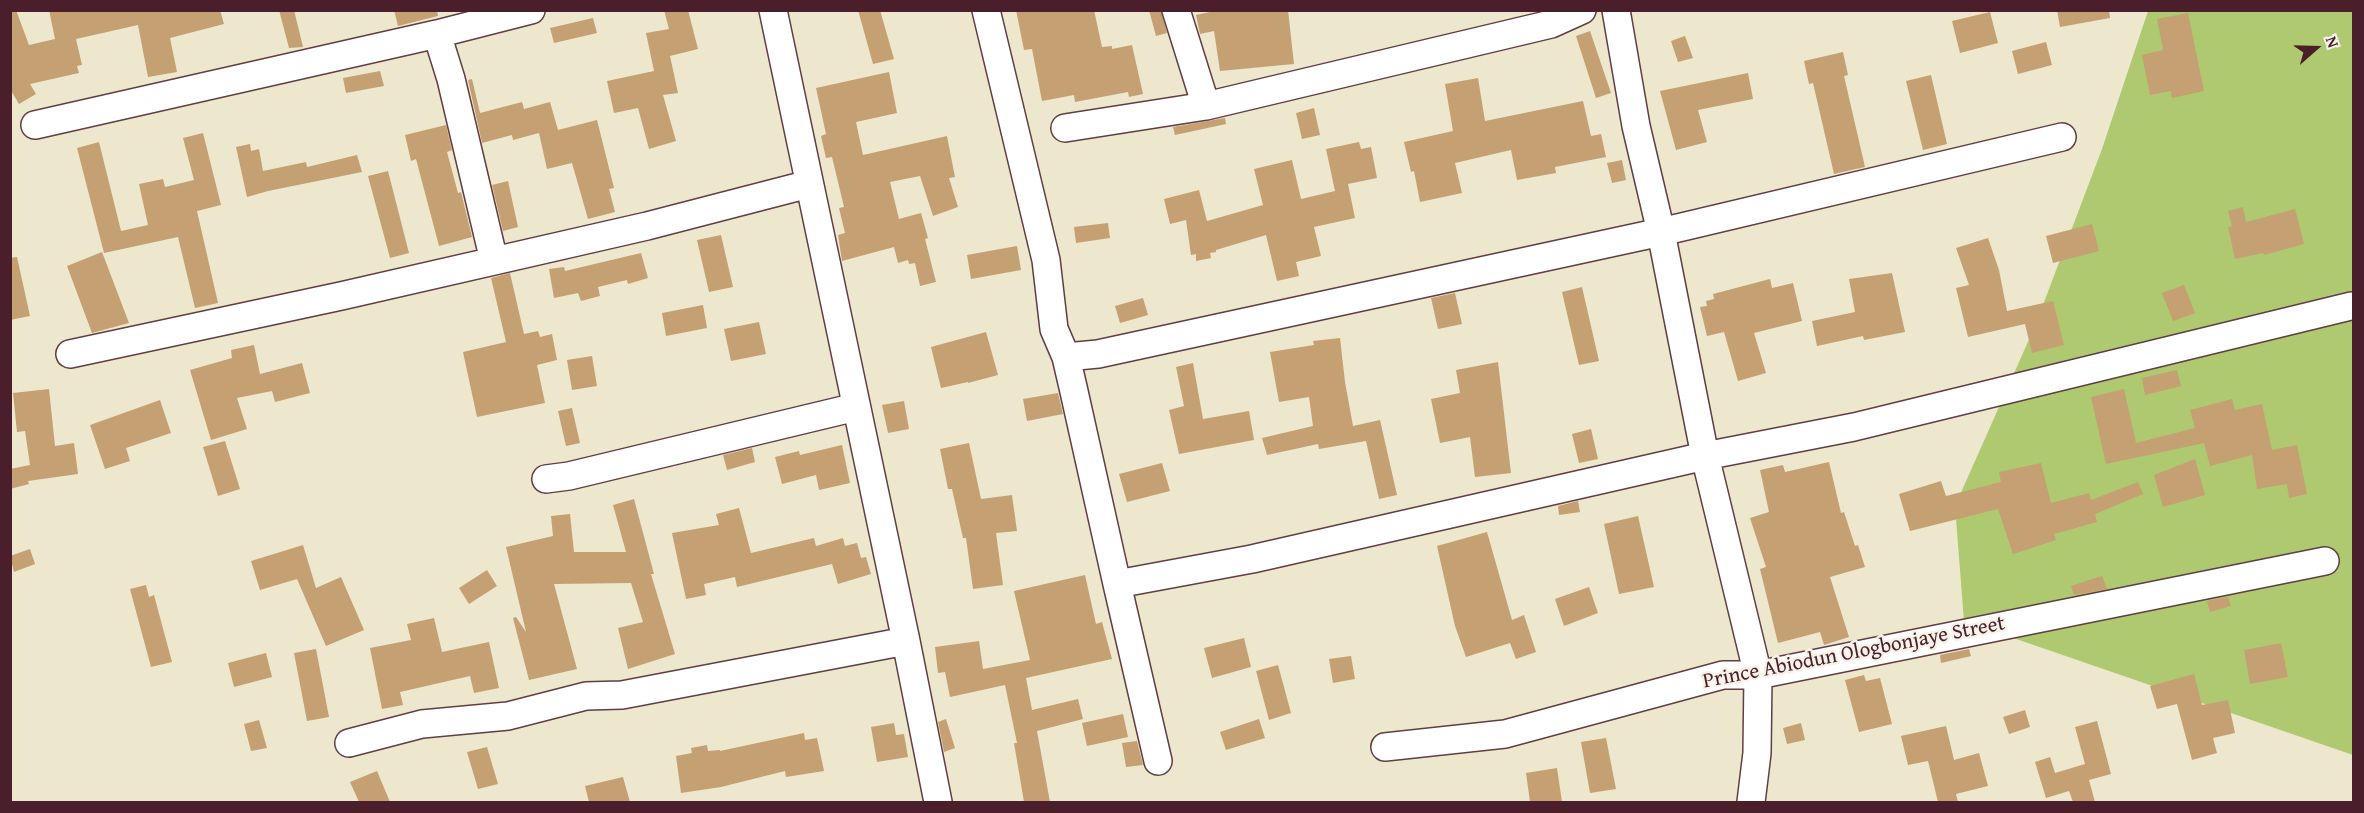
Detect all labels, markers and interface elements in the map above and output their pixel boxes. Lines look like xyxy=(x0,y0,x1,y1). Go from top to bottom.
north arrow xyxy=(2286,18,2346,78)
text: N xyxy=(2320,33,2346,51)
street label: Prince Abiodun Ologbonjaye Street xyxy=(1701,611,2007,695)

